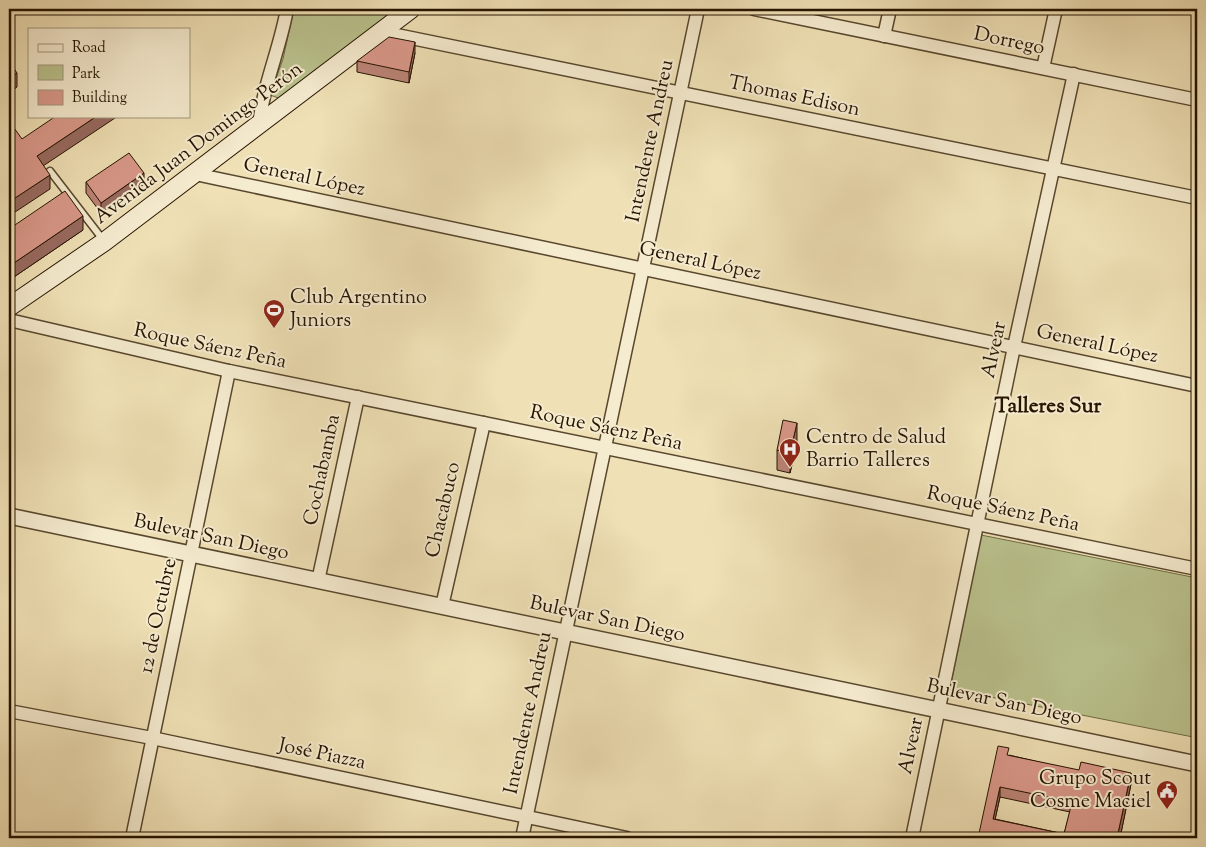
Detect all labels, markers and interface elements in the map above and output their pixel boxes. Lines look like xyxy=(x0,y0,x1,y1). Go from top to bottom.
street label: Dorrego xyxy=(971,20,1047,64)
legend xyxy=(28,28,190,118)
text: Road xyxy=(72,38,106,59)
street label: Avenida Juan Domingo Perón xyxy=(89,56,310,232)
street label: Intendente Andreu xyxy=(620,56,683,225)
text: Park xyxy=(72,64,101,85)
street label: Thomas Edison xyxy=(725,69,863,125)
text: Building xyxy=(72,88,127,109)
street label: General López xyxy=(240,151,368,205)
street label: General López xyxy=(636,235,764,289)
place label: Club Argentino Juniors xyxy=(289,284,427,336)
sports icon: Club Argentino Juniors xyxy=(262,298,286,329)
street label: Roque Sáenz Peña xyxy=(131,317,289,377)
street label: Alvear xyxy=(975,318,1015,381)
street label: General López xyxy=(1033,318,1161,372)
district label: Talleres Sur xyxy=(995,392,1102,422)
street label: Roque Sáenz Peña xyxy=(527,399,685,459)
street label: Cochabamba xyxy=(297,412,349,528)
place label: Centro de Salud Barrio Talleres xyxy=(806,424,946,476)
hospital icon: Centro de Salud Barrio Talleres xyxy=(778,437,802,468)
street label: Chacabuco xyxy=(419,459,469,561)
street label: Roque Sáenz Peña xyxy=(924,480,1082,540)
street label: Bulevar San Diego xyxy=(131,507,291,569)
street label: 12 de Octubre xyxy=(133,556,185,676)
street label: Bulevar San Diego xyxy=(527,589,687,651)
street label: Intendente Andreu xyxy=(498,628,561,797)
street label: Bulevar San Diego xyxy=(924,672,1084,734)
street label: Alvear xyxy=(892,714,932,777)
street label: José Piazza xyxy=(275,731,368,778)
place label: Grupo Scout Cosme Maciel xyxy=(1030,765,1151,817)
public building icon: Grupo Scout Cosme Maciel xyxy=(1155,779,1179,810)

